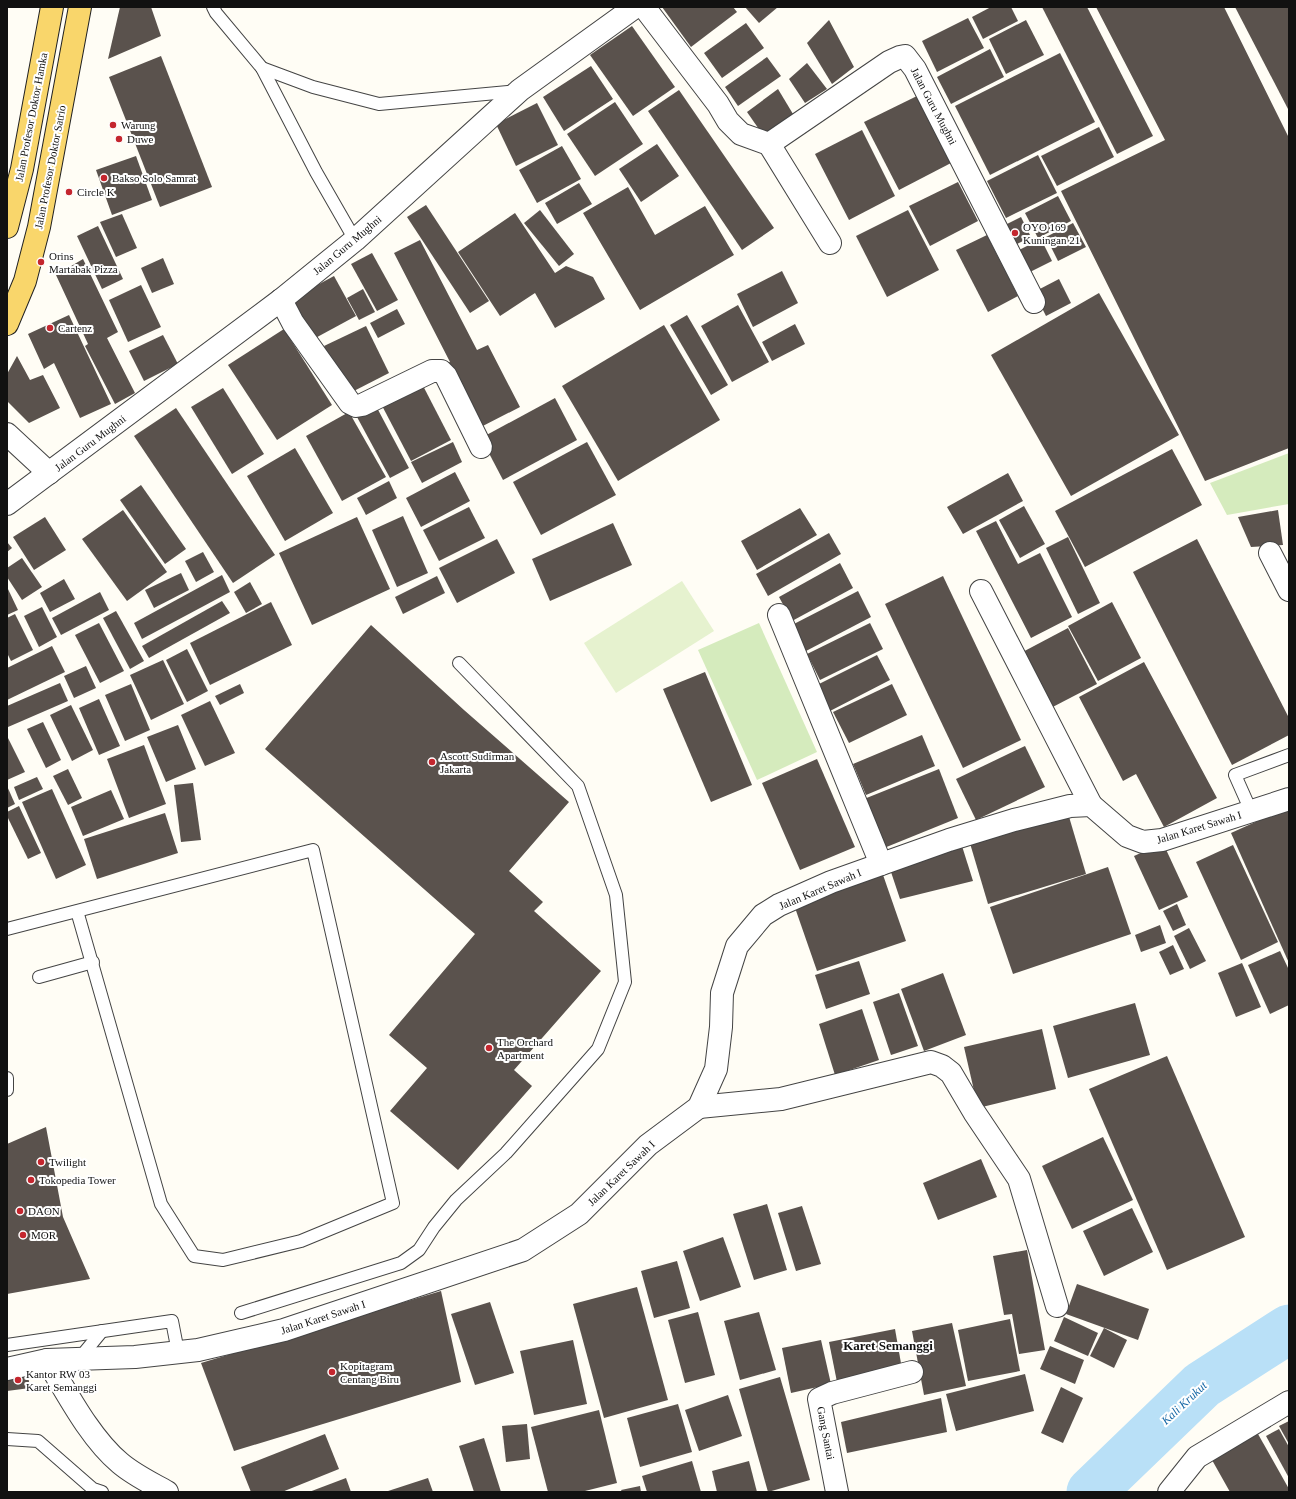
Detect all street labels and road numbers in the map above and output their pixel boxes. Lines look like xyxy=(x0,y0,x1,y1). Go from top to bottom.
street label: Jalan Profesor Doktor Hamka xyxy=(13,51,49,182)
street label: Jalan Guru Mughni xyxy=(909,65,959,147)
street label: Jalan Profesor Doktor Satrio xyxy=(32,104,68,230)
street label: Jalan Guru Mughni xyxy=(310,213,384,277)
street label: Jalan Guru Mughni xyxy=(52,412,128,474)
street label: Jalan Karet Sawah I xyxy=(1155,808,1243,846)
street label: Jalan Karet Sawah I xyxy=(777,866,863,912)
street label: Jalan Karet Sawah I xyxy=(585,1138,657,1208)
street label: Jalan Karet Sawah I xyxy=(279,1298,367,1336)
street label: Gang Santai xyxy=(815,1405,837,1461)

